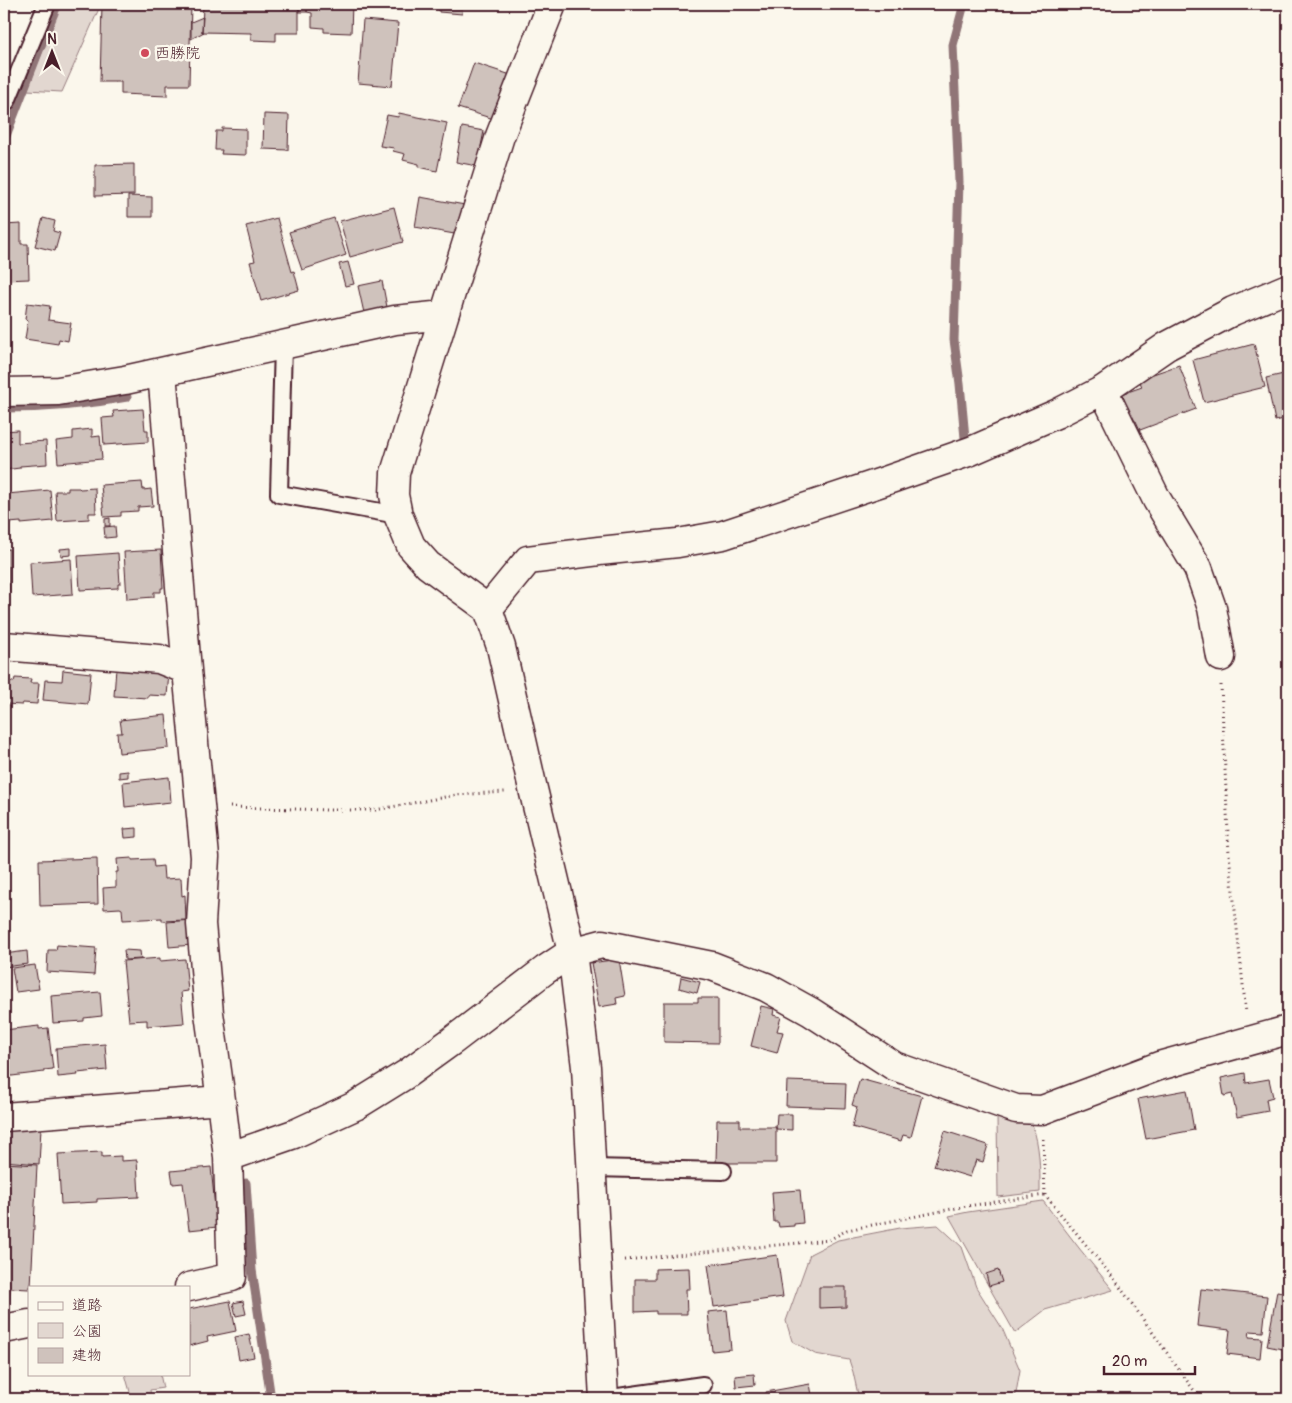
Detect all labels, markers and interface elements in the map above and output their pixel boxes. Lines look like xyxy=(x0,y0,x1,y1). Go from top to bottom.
north arrow xyxy=(28,28,78,78)
text: N xyxy=(47,31,57,48)
place label: 西勝院 xyxy=(155,44,200,63)
marker: 西勝院 xyxy=(139,47,151,59)
legend xyxy=(28,1286,190,1376)
text: 道路 xyxy=(72,1296,102,1315)
text: 公園 xyxy=(72,1322,102,1341)
scale bar xyxy=(1104,1343,1196,1375)
text: 建物 xyxy=(72,1346,102,1365)
text: 20 m xyxy=(1112,1352,1147,1371)

